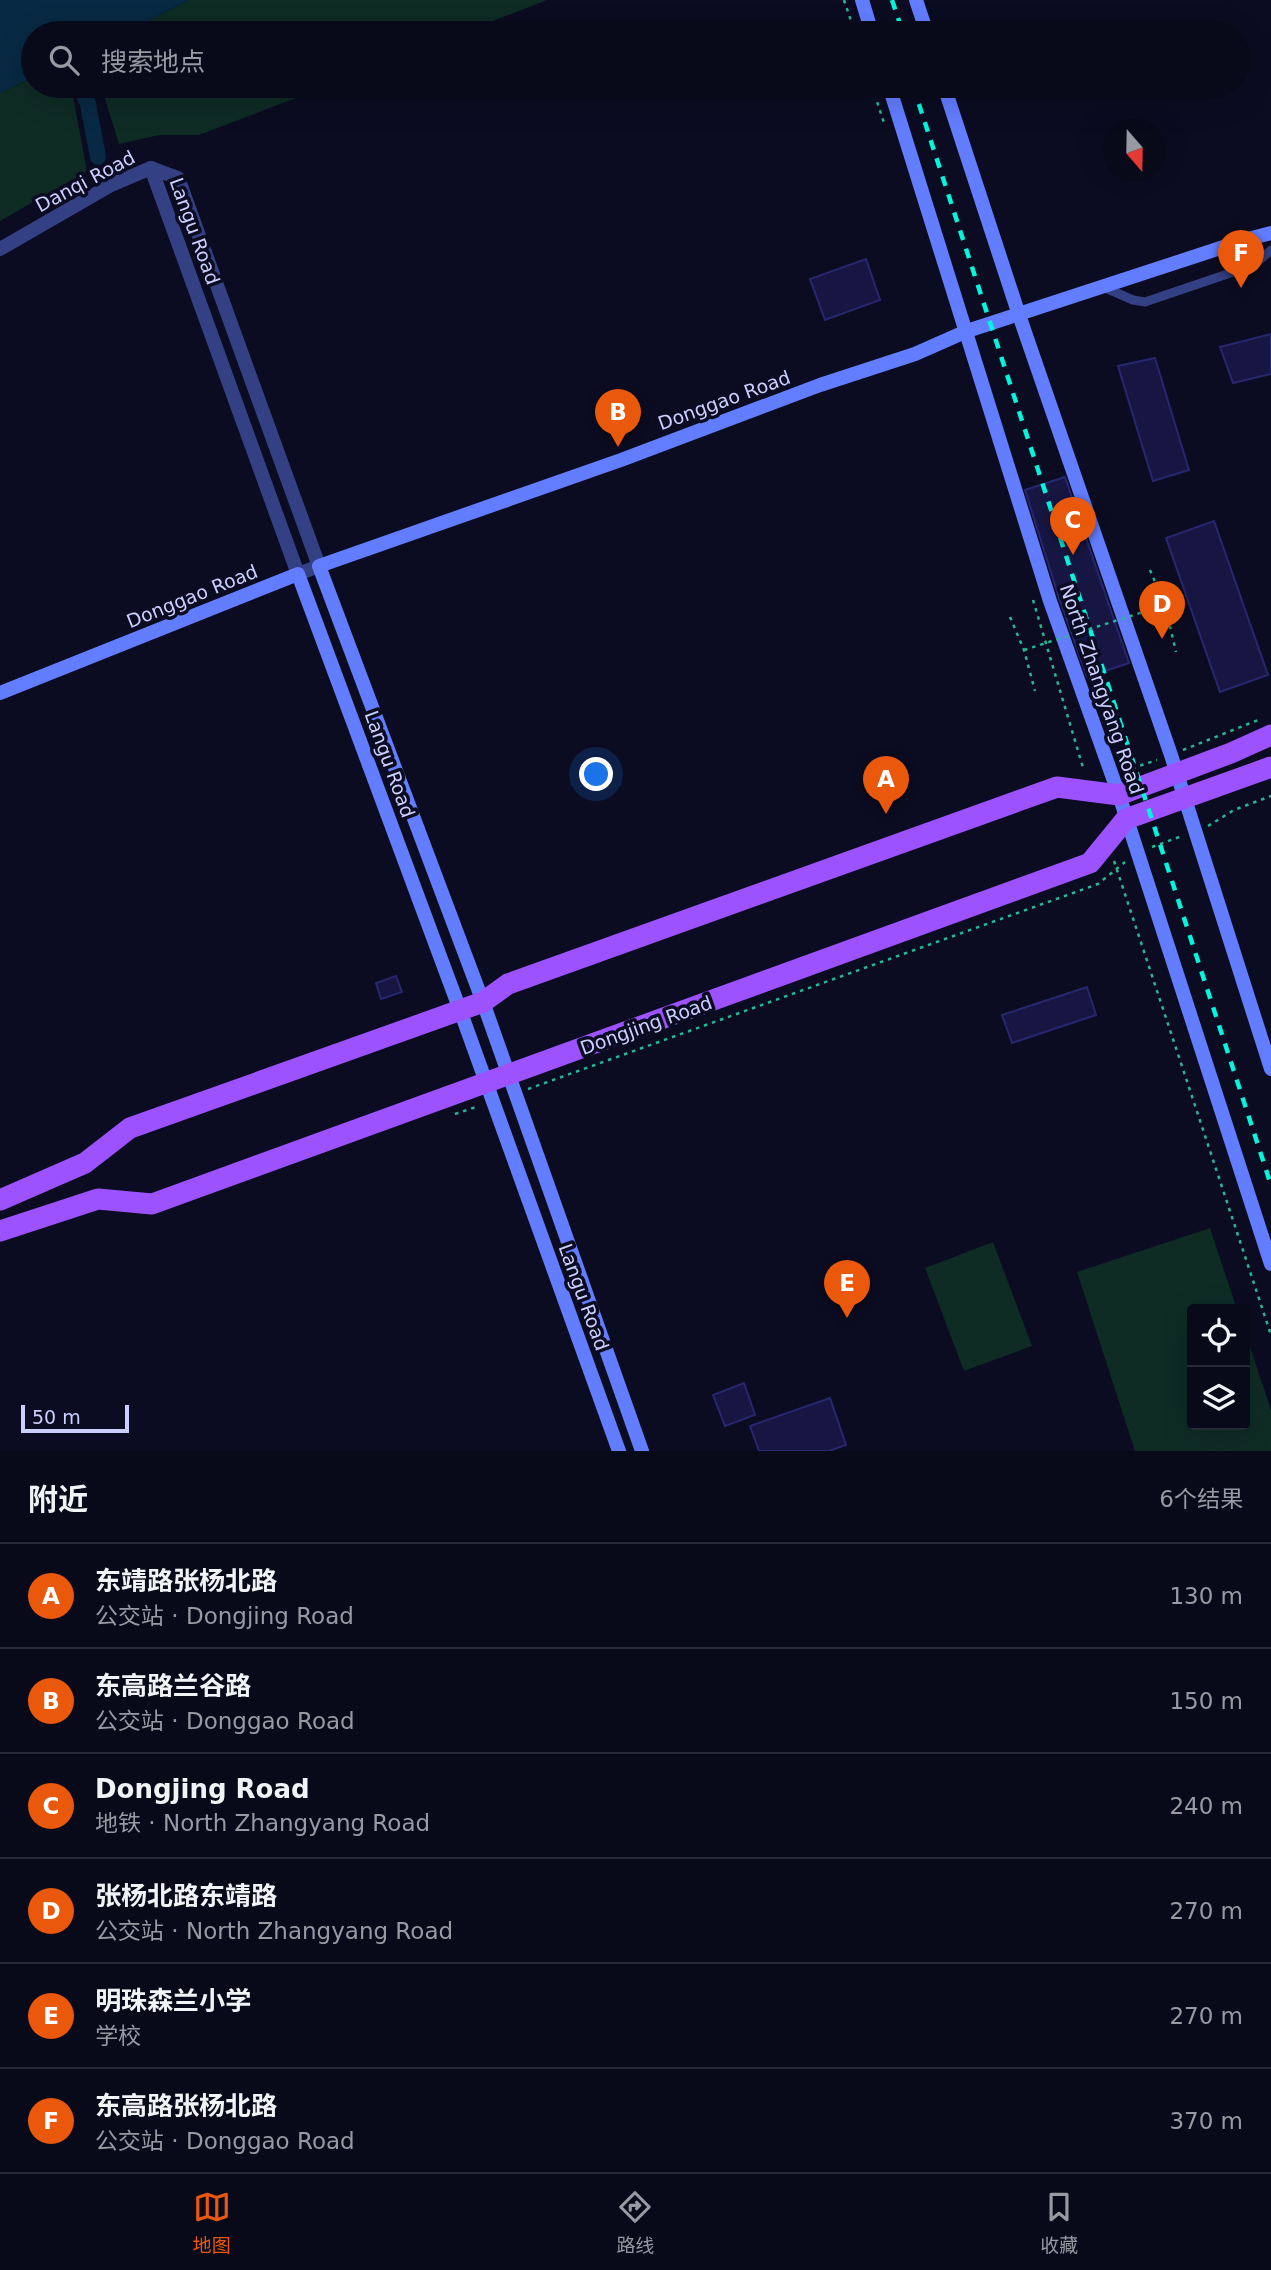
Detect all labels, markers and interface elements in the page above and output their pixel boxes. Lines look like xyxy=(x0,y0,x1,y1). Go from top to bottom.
search box xyxy=(21,21,1250,98)
icon: search xyxy=(45,41,83,79)
text: 搜索地点 xyxy=(101,47,205,77)
north arrow xyxy=(1103,119,1166,182)
street label: Danqi Road xyxy=(32,146,138,216)
street label: Langu Road xyxy=(165,175,225,287)
pin: F xyxy=(1218,230,1264,288)
street label: Donggao Road xyxy=(655,366,793,434)
pin: B xyxy=(595,389,641,447)
pin: C xyxy=(1050,497,1096,555)
street label: Donggao Road xyxy=(123,560,261,632)
street label: North Zhangyang Road xyxy=(1056,581,1148,797)
pin: D xyxy=(1139,581,1185,639)
street label: Langu Road xyxy=(360,708,420,820)
pin: A xyxy=(863,756,909,814)
your location xyxy=(579,757,613,791)
street label: Dongjing Road xyxy=(577,991,715,1059)
street label: Langu Road xyxy=(554,1241,614,1353)
pin: E xyxy=(824,1260,870,1318)
map controls xyxy=(1187,1304,1250,1430)
button: locate xyxy=(1187,1304,1250,1367)
button: layers xyxy=(1187,1367,1250,1430)
scale bar xyxy=(21,1402,130,1434)
text: 50 m xyxy=(32,1406,81,1428)
text: 附近 xyxy=(28,1482,88,1517)
text: 6个结果 xyxy=(1159,1486,1243,1512)
text: 东靖路张杨北路 xyxy=(95,1566,277,1596)
text: A xyxy=(42,1583,60,1609)
text: 130 m xyxy=(1169,1583,1243,1609)
text: 公交站 · Dongjing Road xyxy=(95,1603,354,1629)
text: 东高路兰谷路 xyxy=(95,1671,251,1701)
text: B xyxy=(42,1688,60,1714)
text: 150 m xyxy=(1169,1688,1243,1714)
text: 公交站 · Donggao Road xyxy=(95,1708,355,1734)
text: Dongjing Road xyxy=(95,1774,310,1804)
text: C xyxy=(43,1793,59,1819)
text: 240 m xyxy=(1169,1793,1243,1819)
text: 地铁 · North Zhangyang Road xyxy=(95,1810,430,1836)
text: 张杨北路东靖路 xyxy=(95,1881,277,1911)
text: D xyxy=(41,1898,61,1924)
text: 270 m xyxy=(1169,1898,1243,1924)
text: 公交站 · North Zhangyang Road xyxy=(95,1918,453,1944)
text: 明珠森兰小学 xyxy=(95,1986,251,2016)
text: E xyxy=(43,2003,59,2029)
text: 270 m xyxy=(1169,2003,1243,2029)
text: 学校 xyxy=(95,2023,141,2049)
text: 东高路张杨北路 xyxy=(95,2091,277,2121)
text: F xyxy=(43,2108,59,2134)
text: 370 m xyxy=(1169,2108,1243,2134)
text: 公交站 · Donggao Road xyxy=(95,2128,355,2154)
tab: 地图 xyxy=(193,2188,231,2257)
tab: 路线 xyxy=(616,2188,654,2257)
tab: 收藏 xyxy=(1040,2188,1078,2257)

